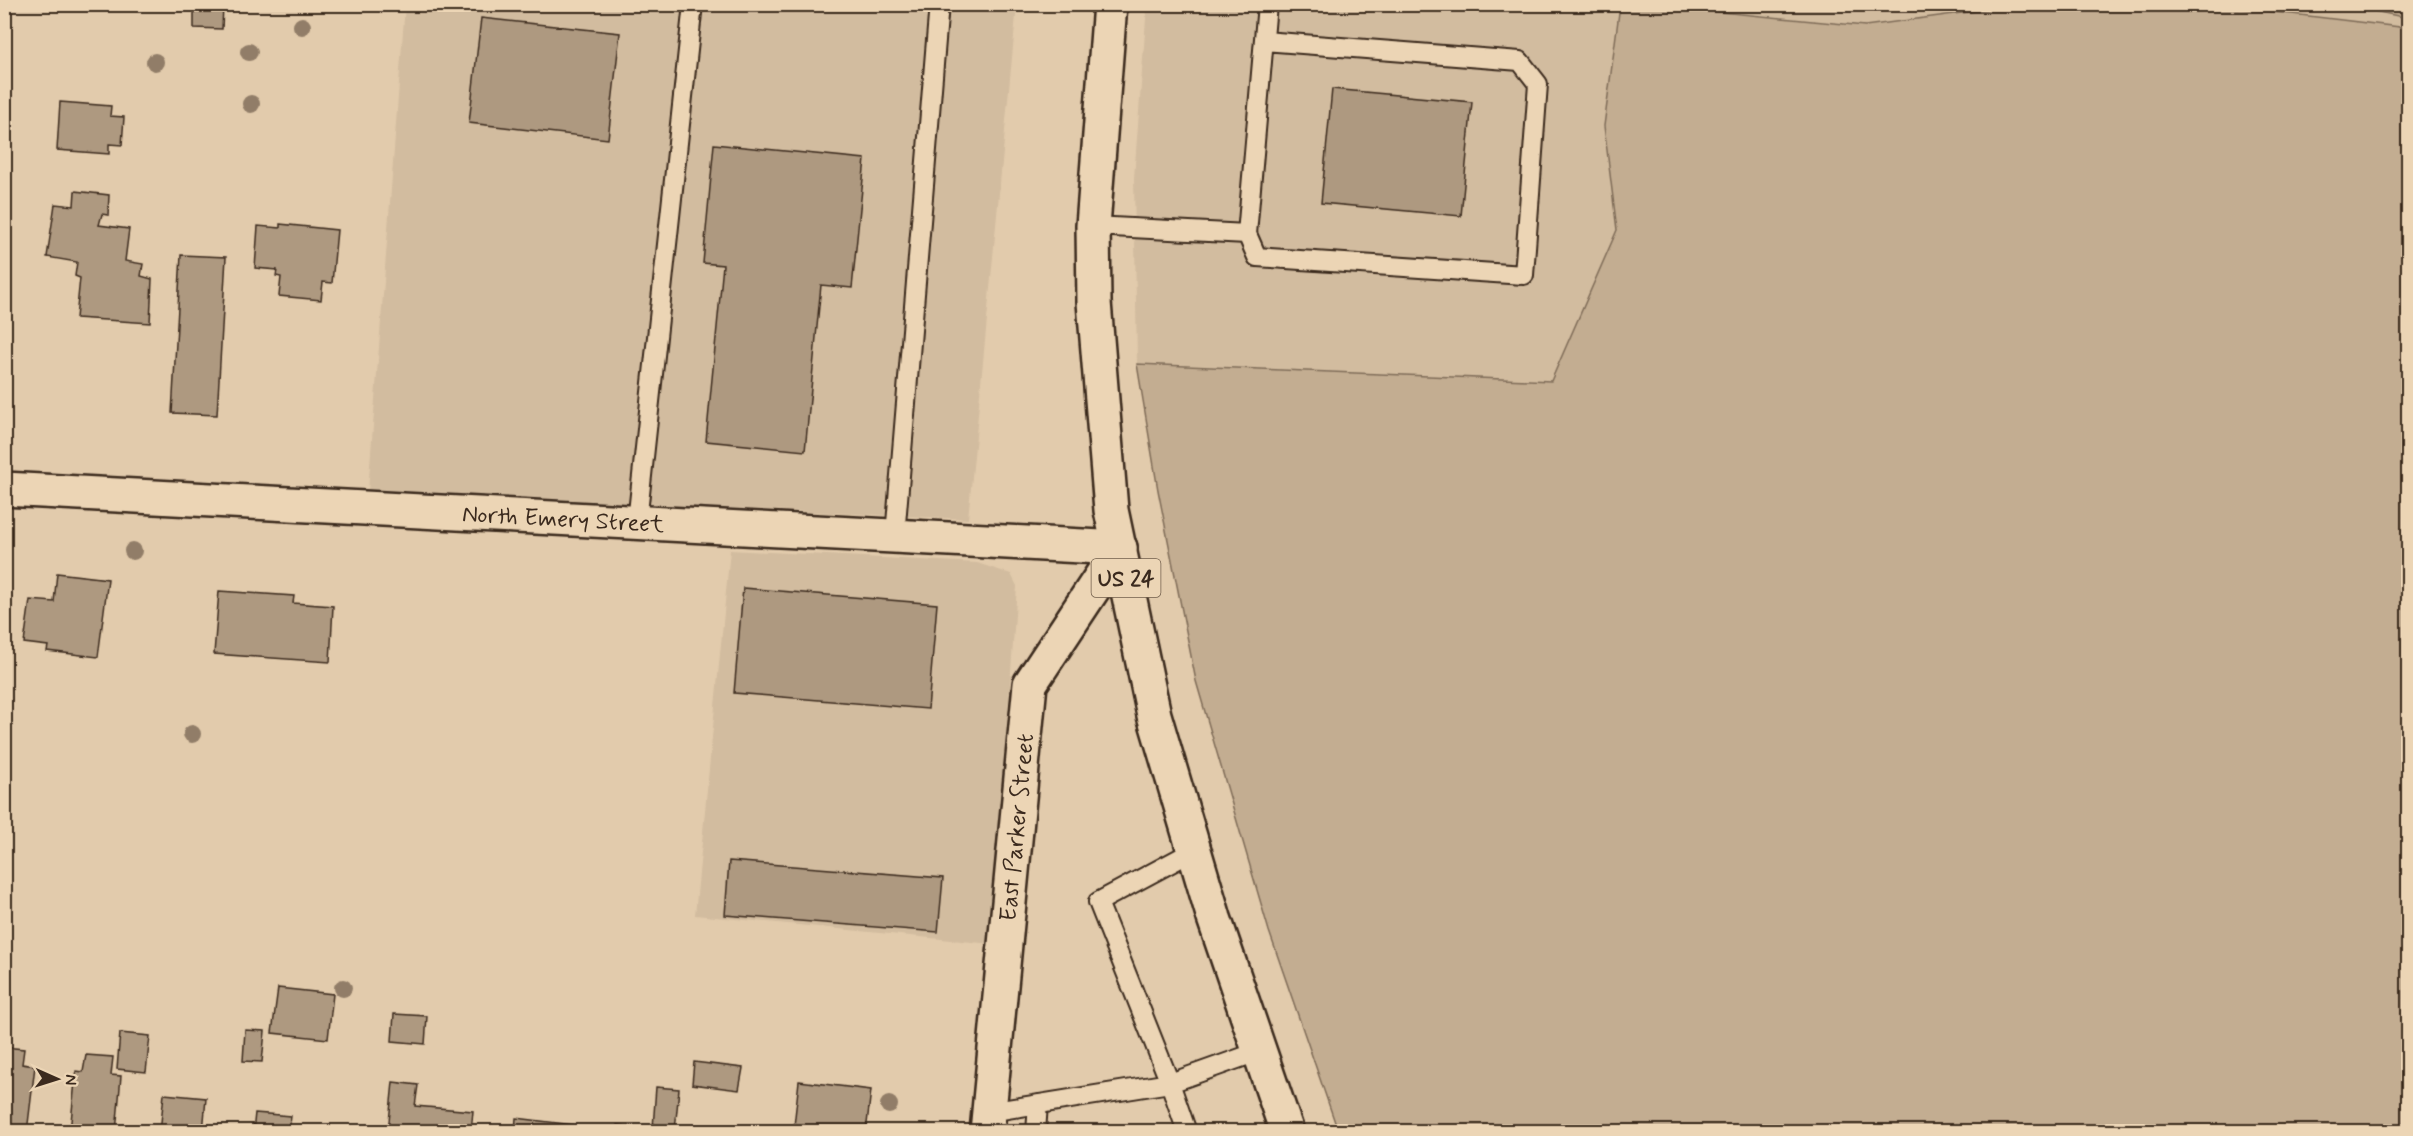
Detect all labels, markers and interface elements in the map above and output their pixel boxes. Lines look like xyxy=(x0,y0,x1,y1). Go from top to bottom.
street label: North Emery Street xyxy=(461,499,665,541)
road number: US 24 xyxy=(1092,559,1160,597)
street label: East Parker Street xyxy=(993,732,1042,923)
north arrow xyxy=(27,1049,87,1109)
text: N xyxy=(60,1074,81,1086)

